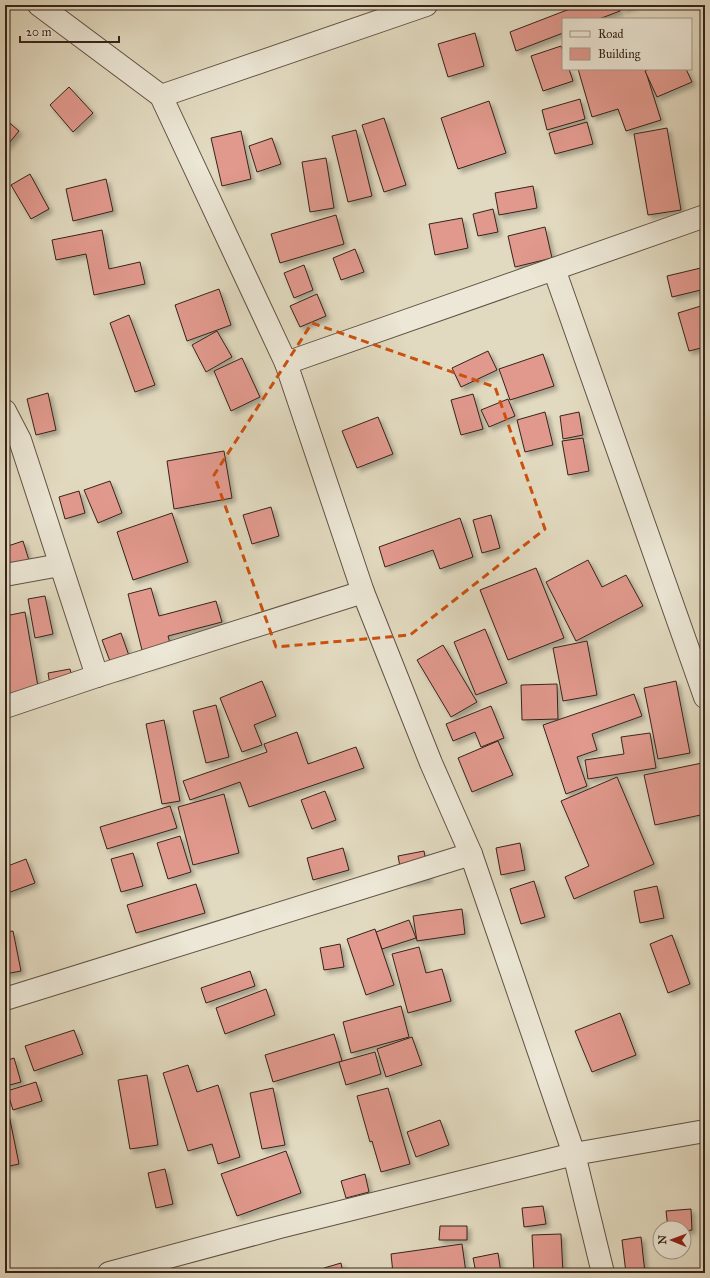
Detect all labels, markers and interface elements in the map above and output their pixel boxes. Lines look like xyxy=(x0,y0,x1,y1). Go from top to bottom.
scale bar xyxy=(20,18,119,44)
legend xyxy=(562,18,692,70)
text: 20 m xyxy=(26,25,52,39)
text: Road xyxy=(598,27,624,41)
text: Building xyxy=(598,47,641,62)
north arrow xyxy=(652,1220,692,1260)
text: N xyxy=(656,1234,669,1245)

